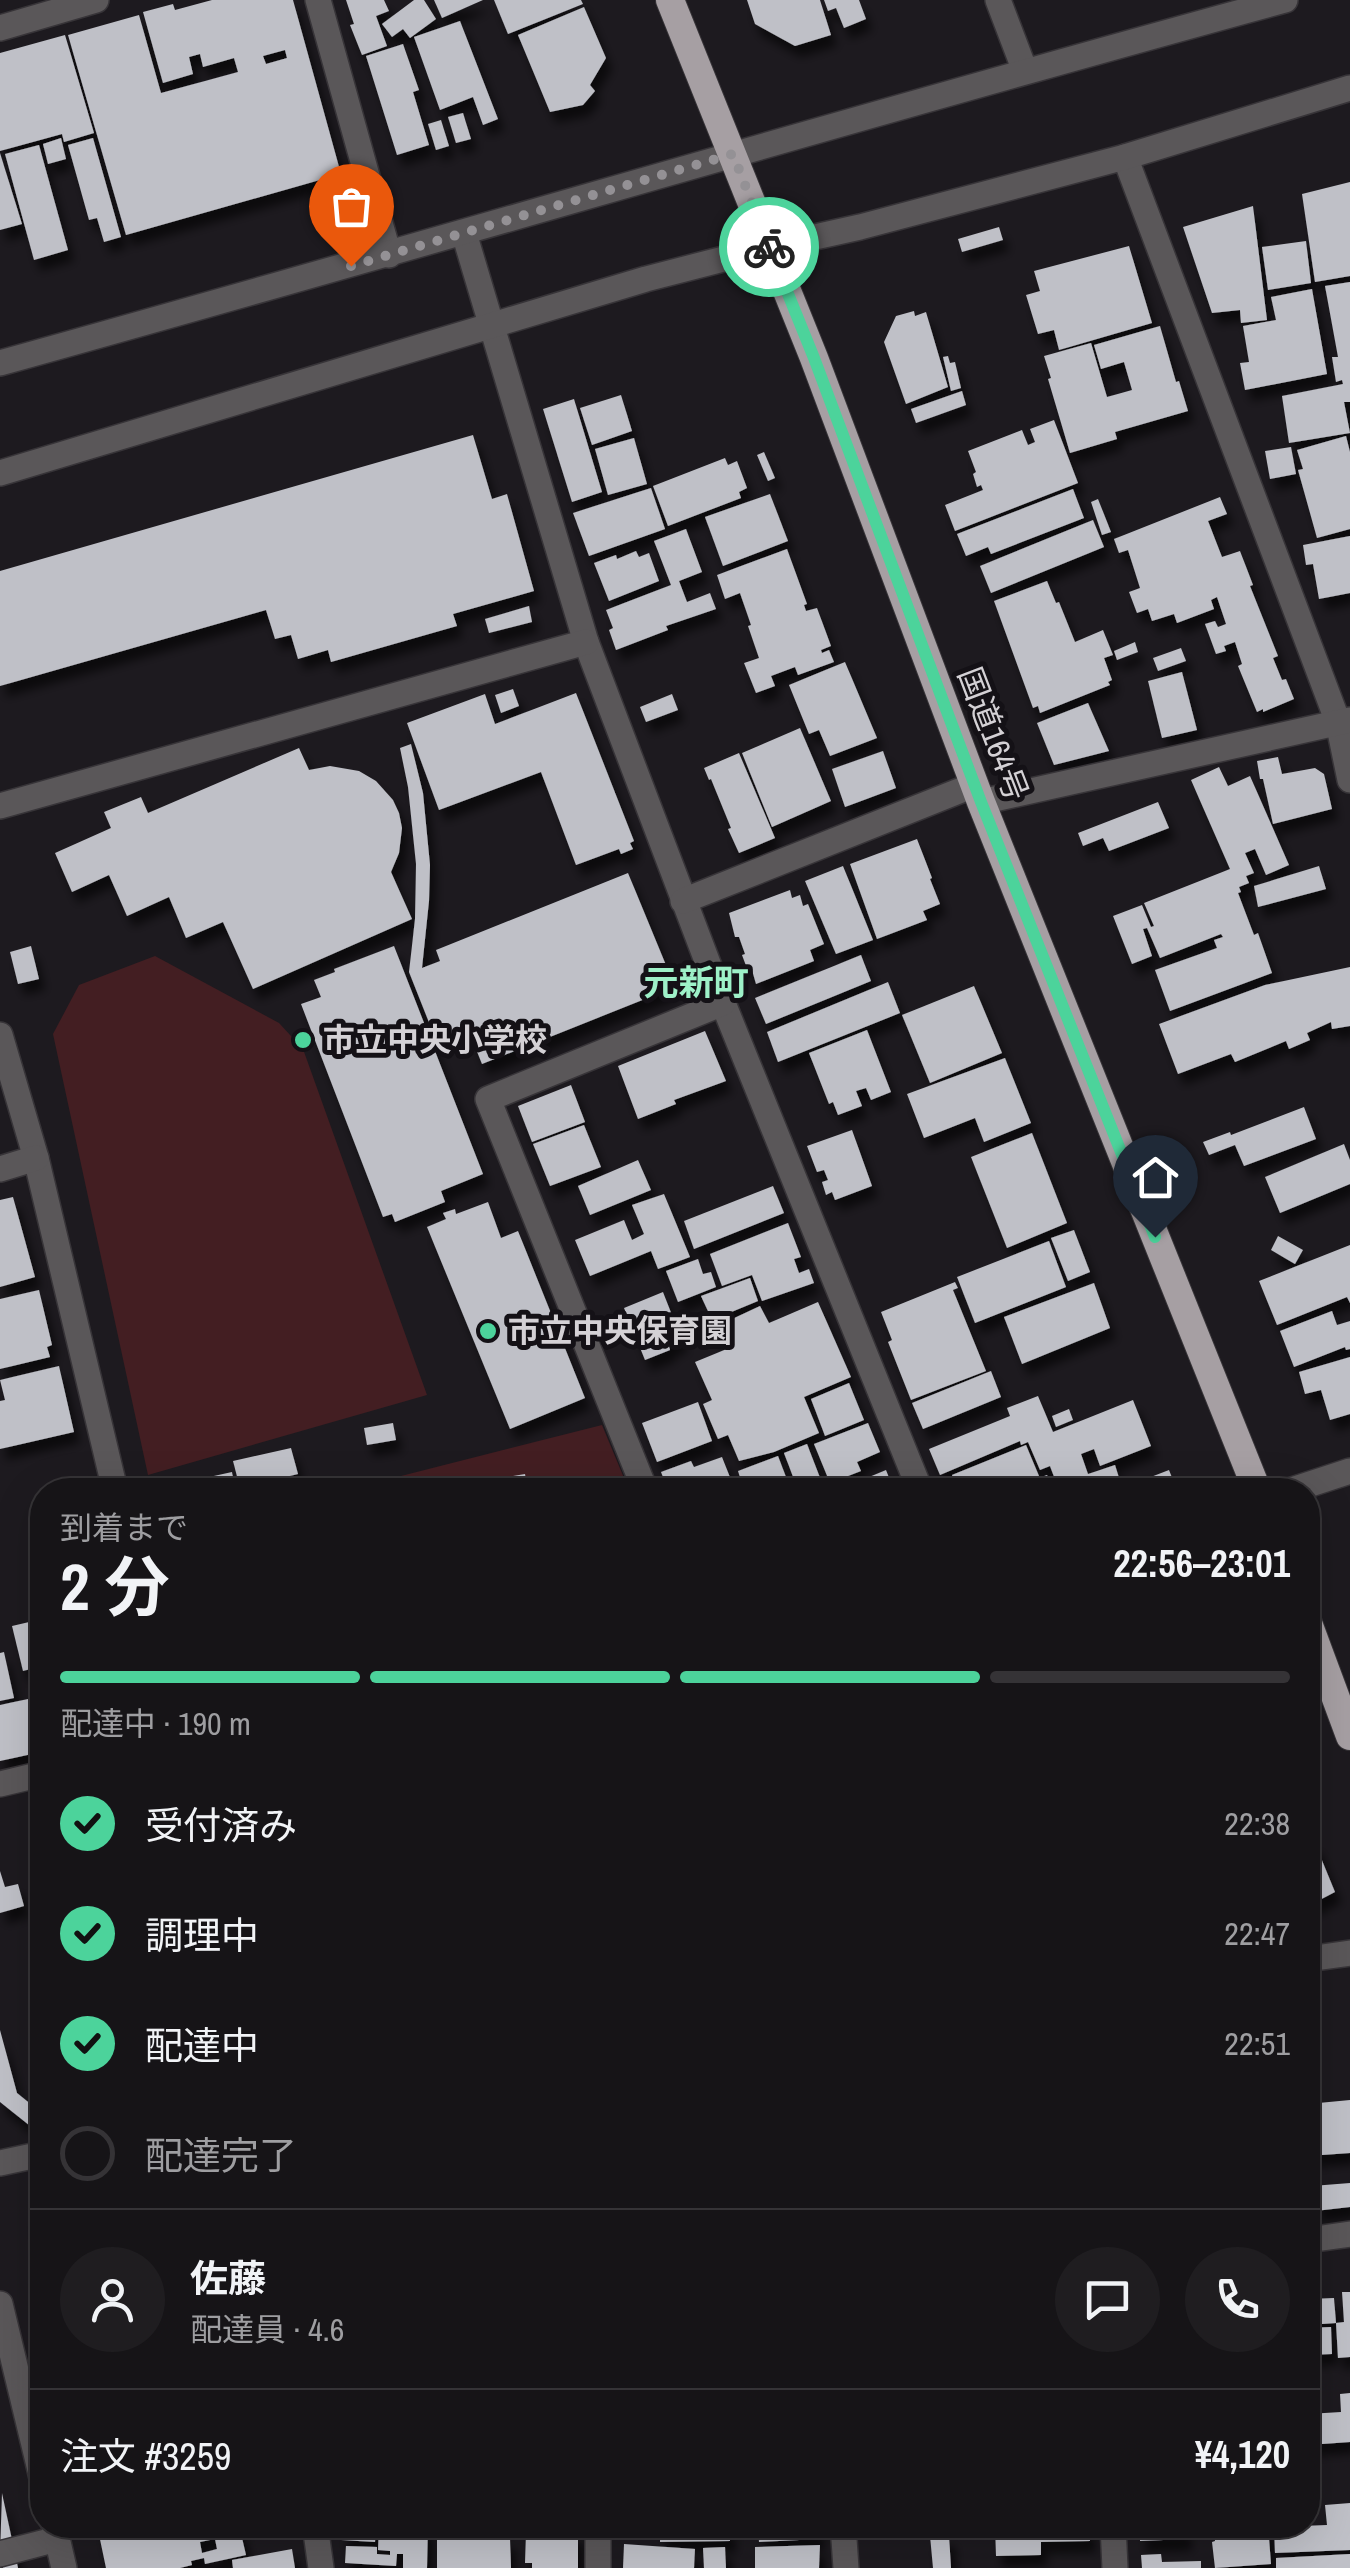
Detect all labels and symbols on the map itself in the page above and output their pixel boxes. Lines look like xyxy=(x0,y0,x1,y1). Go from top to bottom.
pin xyxy=(309,164,394,267)
courier xyxy=(719,197,819,297)
street label: 国道164号 xyxy=(948,661,1039,807)
district label: 元新町 xyxy=(643,959,749,1006)
place label: 市立中央小学校 xyxy=(323,1018,547,1061)
marker: 市立中央小学校 xyxy=(292,1029,314,1051)
pin xyxy=(1113,1135,1198,1238)
place label: 市立中央保育園 xyxy=(508,1309,732,1352)
marker: 市立中央保育園 xyxy=(477,1320,499,1342)

